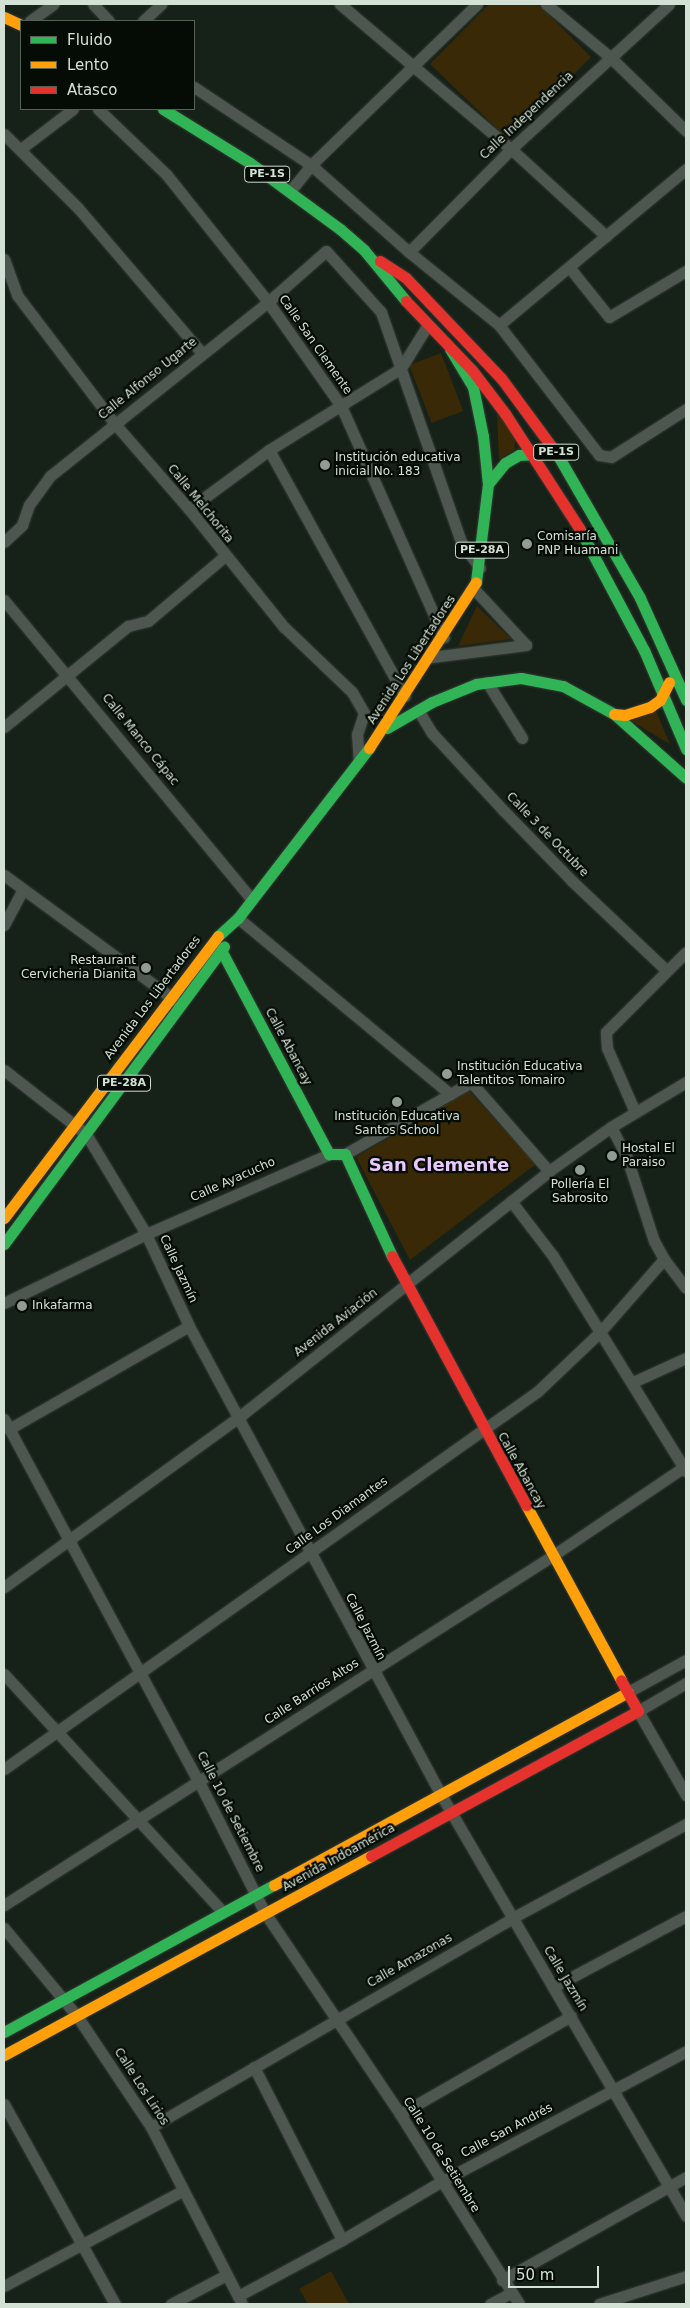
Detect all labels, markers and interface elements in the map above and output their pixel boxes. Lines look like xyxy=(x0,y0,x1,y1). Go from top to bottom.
legend xyxy=(20,20,195,110)
text: Fluido xyxy=(67,31,112,49)
text: Lento xyxy=(67,56,109,74)
street label: Calle Independencia xyxy=(477,69,577,163)
text: Atasco xyxy=(67,81,117,99)
road number: PE-1S xyxy=(243,165,291,182)
street label: Calle San Clemente xyxy=(275,293,355,397)
street label: Calle Alfonso Ugarte xyxy=(96,335,200,423)
road number: PE-1S xyxy=(532,444,580,461)
place label: Institución educativa inicial No. 183 xyxy=(335,451,460,479)
marker: Institución educativa inicial No. 183 xyxy=(319,459,331,471)
street label: Calle Melchorita xyxy=(164,462,236,546)
place label: Comisaría PNP Huamani xyxy=(537,530,618,558)
marker: Comisaría PNP Huamani xyxy=(521,538,533,550)
road number: PE-28A xyxy=(454,542,510,558)
street label: Avenida Los Libertadores xyxy=(365,593,459,727)
street label: Calle Manco Cápac xyxy=(99,691,181,789)
street label: Calle 3 de Octubre xyxy=(503,790,591,880)
street label: Avenida Los Libertadores xyxy=(102,933,204,1063)
place label: Restaurant Cervicheria Dianita xyxy=(21,954,136,982)
marker: Restaurant Cervicheria Dianita xyxy=(140,962,152,974)
street label: Calle Abancay xyxy=(262,1006,314,1088)
place label: Institución Educativa Talentitos Tomairo xyxy=(457,1060,583,1088)
marker: Institución Educativa Talentitos Tomairo xyxy=(441,1068,453,1080)
road number: PE-28A xyxy=(96,1074,152,1092)
marker: Institución Educativa Santos School xyxy=(391,1096,403,1108)
place label: Institución Educativa Santos School xyxy=(334,1110,460,1138)
place label: Hostal El Paraiso xyxy=(622,1142,675,1170)
marker: Hostal El Paraiso xyxy=(606,1150,618,1162)
district label: San Clemente xyxy=(369,1154,509,1176)
street label: Calle Ayacucho xyxy=(188,1155,278,1205)
marker: Pollería El Sabrosito xyxy=(574,1164,586,1176)
place label: Pollería El Sabrosito xyxy=(551,1178,609,1206)
street label: Calle Jazmín xyxy=(156,1233,200,1305)
street label: Avenida Aviación xyxy=(291,1286,381,1360)
place label: Inkafarma xyxy=(32,1299,93,1313)
marker: Inkafarma xyxy=(16,1300,28,1312)
street label: Calle Abancay xyxy=(494,1430,548,1512)
street label: Calle Los Diamantes xyxy=(283,1474,391,1558)
street label: Calle Jazmín xyxy=(342,1591,388,1663)
street label: Calle Barrios Altos xyxy=(262,1656,362,1728)
street label: Calle 10 de Setiembre xyxy=(193,1749,267,1875)
street label: Avenida Indoamérica xyxy=(280,1821,398,1895)
street label: Calle Amazonas xyxy=(365,1931,455,1991)
street label: Calle Jazmín xyxy=(540,1944,590,2014)
street label: Calle Los Lirios xyxy=(111,2046,171,2128)
street label: Calle 10 de Setiembre xyxy=(400,2095,482,2215)
street label: Calle San Andrés xyxy=(459,2101,555,2161)
scale bar xyxy=(510,2256,601,2288)
text: 50 m xyxy=(516,2266,554,2284)

